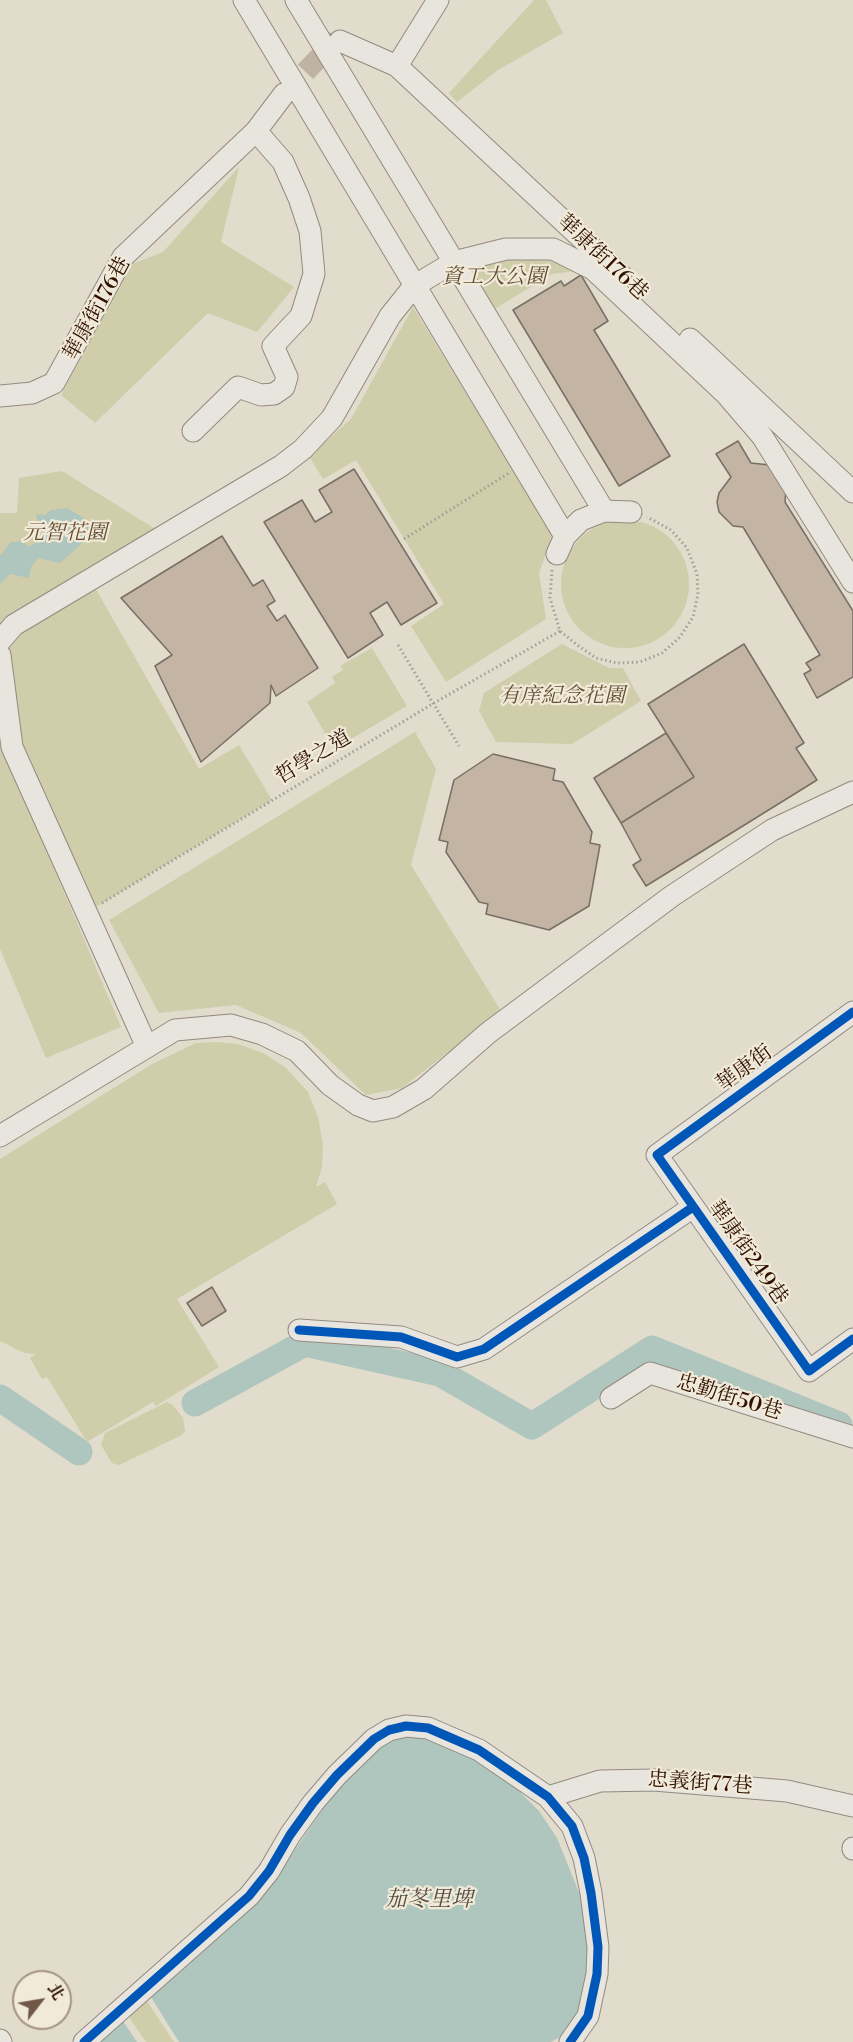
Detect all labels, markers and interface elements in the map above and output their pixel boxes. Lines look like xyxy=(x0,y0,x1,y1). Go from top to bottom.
street label: 華康街176巷 xyxy=(552,210,652,306)
street label: 華康街176巷 xyxy=(59,253,137,365)
park label: 資工大公園 xyxy=(442,265,546,291)
park label: 元智花園 xyxy=(23,521,107,547)
park label: 有庠紀念花園 xyxy=(499,684,625,710)
street label: 哲學之道 xyxy=(272,726,356,790)
street label: 華康街 xyxy=(712,1040,778,1098)
street label: 華康街249巷 xyxy=(702,1196,792,1310)
street label: 忠勤街50巷 xyxy=(673,1370,785,1426)
street label: 忠義街77巷 xyxy=(647,1768,753,1800)
water label: 茄苳里埤 xyxy=(385,1888,473,1914)
north arrow xyxy=(12,1970,72,2030)
text: 北 xyxy=(43,1980,68,2004)

